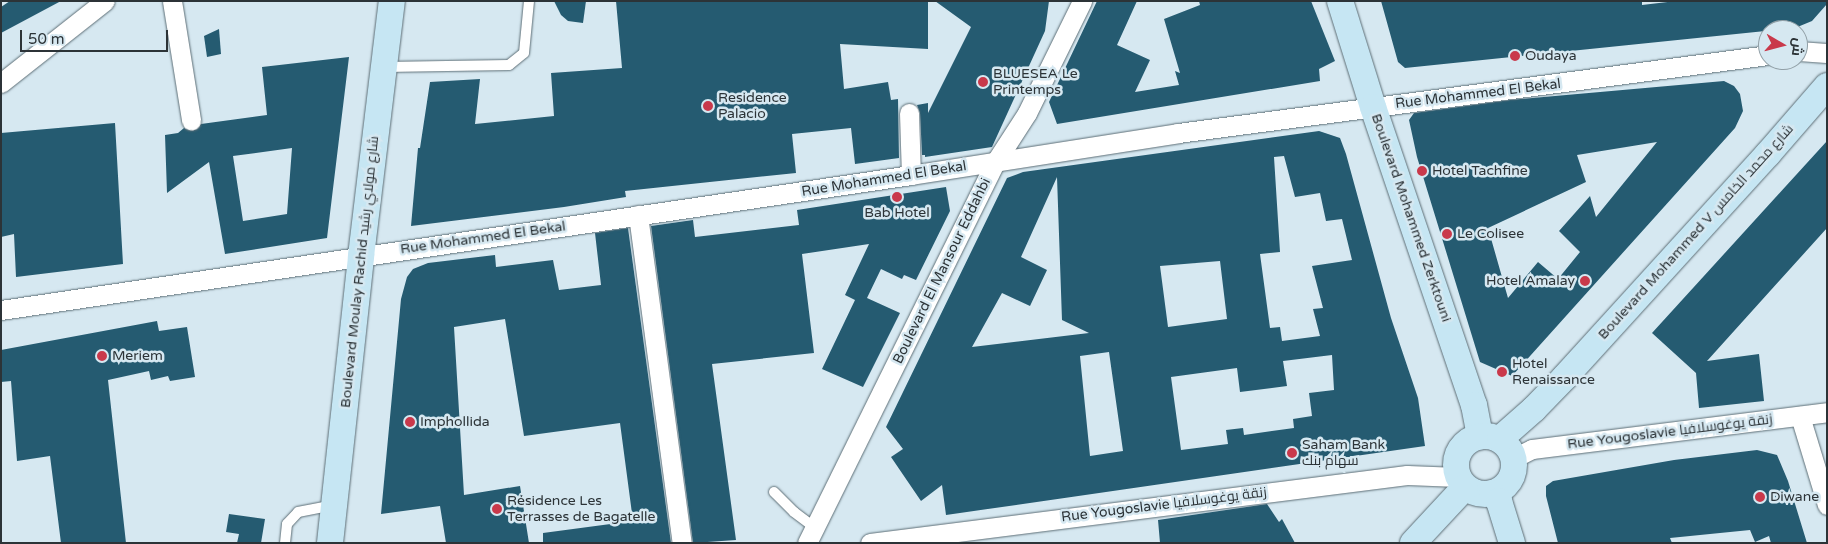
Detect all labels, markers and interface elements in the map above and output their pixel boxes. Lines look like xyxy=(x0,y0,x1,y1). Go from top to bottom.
scale bar xyxy=(22,20,170,52)
north arrow xyxy=(1758,20,1808,70)
text: 50 m xyxy=(28,30,65,48)
text: ش xyxy=(1788,37,1807,57)
place label: Oudaya xyxy=(1525,48,1577,64)
marker: Oudaya xyxy=(1509,50,1521,62)
place label: BLUESEA Le Printemps xyxy=(993,66,1078,98)
street label: Rue Mohammed El Bekal xyxy=(1394,75,1562,113)
marker: BLUESEA Le Printemps xyxy=(977,76,989,88)
place label: Residence Palacio xyxy=(718,90,787,122)
marker: Residence Palacio xyxy=(702,100,714,112)
street label: Boulevard Mohammed Zerktouni xyxy=(1367,112,1455,324)
street label: Boulevard Mohammed V شارع محمد الخامس xyxy=(1595,121,1797,343)
street label: Boulevard Moulay Rachid شارع مولاي رشيد xyxy=(337,135,383,409)
street label: Rue Mohammed El Bekal xyxy=(800,158,968,200)
place label: Hotel Tachfine xyxy=(1432,163,1528,179)
marker: Hotel Tachfine xyxy=(1416,165,1428,177)
street label: Boulevard El Mansour Eddahbi xyxy=(890,175,994,367)
marker: Bab Hotel xyxy=(891,191,903,203)
place label: Bab Hotel xyxy=(864,205,930,221)
street label: Rue Mohammed El Bekal xyxy=(399,218,567,258)
place label: Le Colisee xyxy=(1457,226,1524,242)
marker: Le Colisee xyxy=(1441,228,1453,240)
place label: Hotel Amalay xyxy=(1486,273,1575,289)
marker: Hotel Amalay xyxy=(1579,275,1591,287)
place label: Meriem xyxy=(112,348,163,364)
marker: Meriem xyxy=(96,350,108,362)
place label: Hotel Renaissance xyxy=(1512,356,1595,388)
marker: Hotel Renaissance xyxy=(1496,366,1508,378)
street label: Rue Yougoslavie زنقة يوغوسلافيا xyxy=(1566,411,1774,453)
place label: Imphollida xyxy=(420,414,490,430)
marker: Imphollida xyxy=(404,416,416,428)
place label: Saham Bank سهام بنك xyxy=(1302,437,1385,470)
marker: Saham Bank سهام بنك xyxy=(1286,447,1298,459)
street label: Rue Yougoslavie زنقة يوغوسلافيا xyxy=(1060,484,1268,526)
place label: Diwane xyxy=(1770,489,1819,505)
marker: Diwane xyxy=(1754,491,1766,503)
place label: Résidence Les Terrasses de Bagatelle xyxy=(507,493,655,526)
marker: Résidence Les Terrasses de Bagatelle xyxy=(491,503,503,515)

